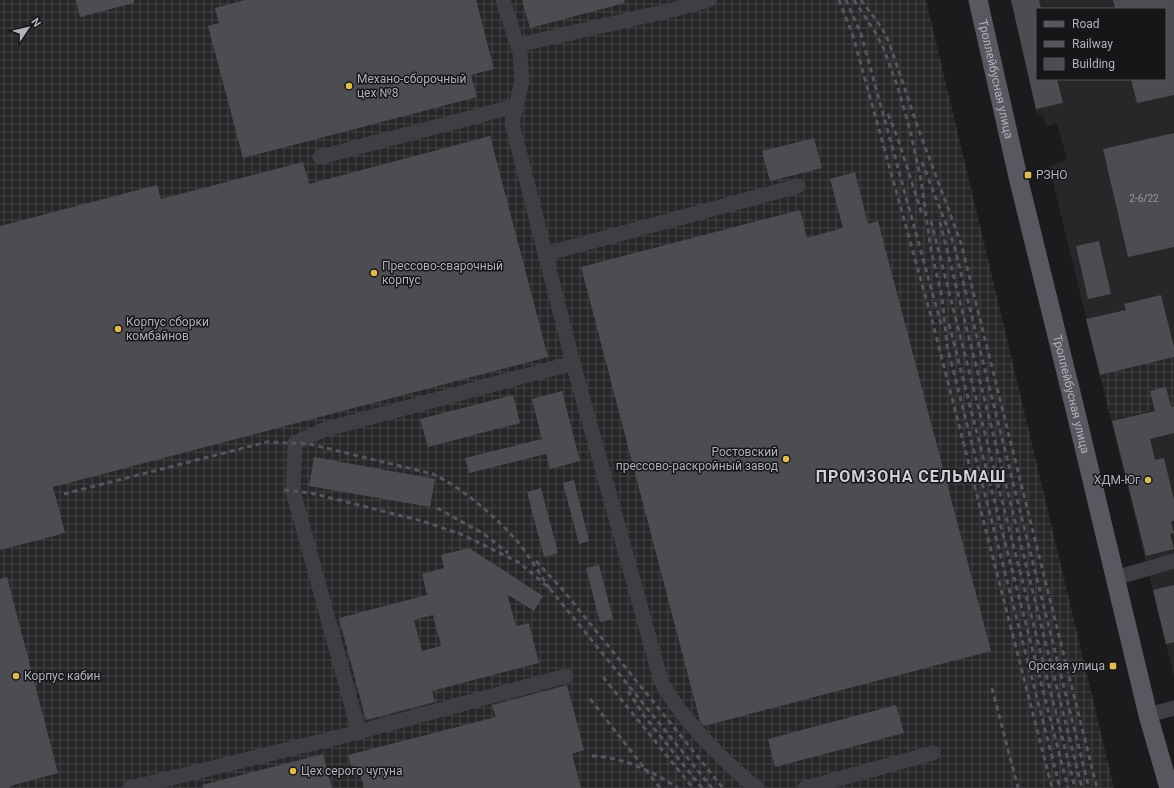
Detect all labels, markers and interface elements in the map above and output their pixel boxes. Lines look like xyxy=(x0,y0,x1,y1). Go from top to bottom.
north arrow xyxy=(8,8,48,48)
legend xyxy=(1036,8,1166,80)
text: N xyxy=(28,16,43,30)
text: Road xyxy=(1072,17,1100,31)
street label: Троллейбусная улица xyxy=(976,18,1016,140)
text: Railway xyxy=(1072,37,1113,51)
text: Building xyxy=(1072,57,1115,71)
place label: Механо-сборочный цех №8 xyxy=(357,72,467,100)
marker: Механо-сборочный цех №8 xyxy=(344,81,354,91)
place label: РЗНО xyxy=(1036,168,1068,182)
marker: РЗНО xyxy=(1023,170,1033,180)
house number: 2-6/22 xyxy=(1129,193,1159,204)
place label: Прессово-сварочный корпус xyxy=(382,259,503,287)
marker: Прессово-сварочный корпус xyxy=(369,268,379,278)
place label: Корпус сборки комбайнов xyxy=(126,315,209,343)
marker: Корпус сборки комбайнов xyxy=(113,324,123,334)
street label: Троллейбусная улица xyxy=(1050,333,1092,455)
place label: Ростовский прессово-раскройный завод xyxy=(616,445,778,473)
marker: Ростовский прессово-раскройный завод xyxy=(781,454,791,464)
district label: ПРОМЗОНА СЕЛЬМАШ xyxy=(816,467,1006,486)
place label: ХДМ-Юг xyxy=(1094,473,1140,487)
marker: ХДМ-Юг xyxy=(1143,475,1153,485)
place label: Орская улица xyxy=(1028,659,1105,673)
marker: Орская улица xyxy=(1108,661,1118,671)
place label: Корпус кабин xyxy=(24,669,100,683)
marker: Корпус кабин xyxy=(11,671,21,681)
place label: Цех серого чугуна xyxy=(301,764,402,778)
marker: Цех серого чугуна xyxy=(288,766,298,776)

